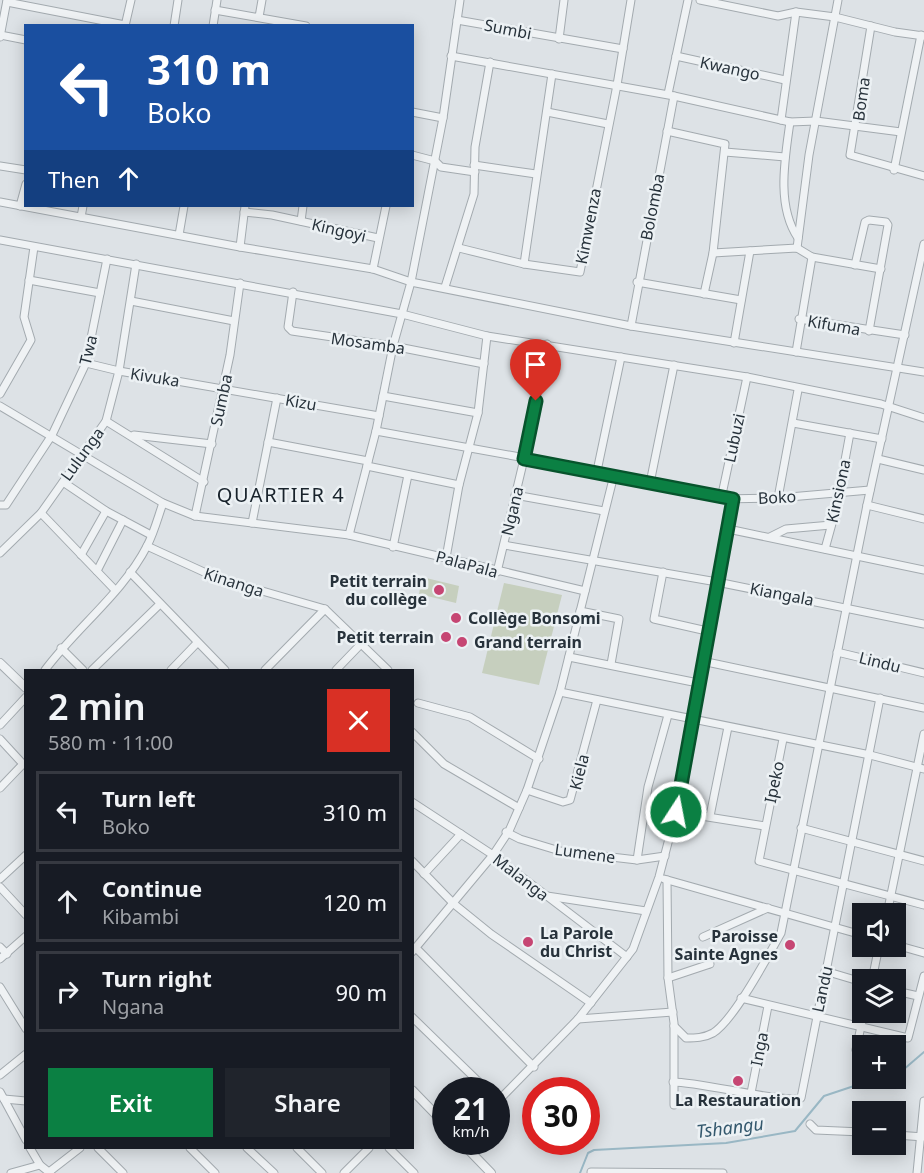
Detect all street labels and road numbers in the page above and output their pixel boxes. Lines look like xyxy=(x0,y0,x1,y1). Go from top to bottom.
street label: Sumbi xyxy=(483,14,533,44)
street label: Kwango xyxy=(698,51,762,85)
street label: Boma xyxy=(847,76,875,122)
street label: Bolomba xyxy=(635,172,669,242)
street label: Kimwenza xyxy=(570,186,606,266)
street label: Kingoyi xyxy=(310,213,368,247)
street label: Kifuma xyxy=(806,310,862,340)
street label: Mosamba xyxy=(330,327,406,359)
street label: Twa xyxy=(74,333,102,367)
street label: Kivuka xyxy=(129,362,181,392)
street label: Sumba xyxy=(205,372,237,428)
street label: Kizu xyxy=(284,388,318,416)
street label: Lubuzi xyxy=(718,411,750,465)
street label: Lulunga xyxy=(55,423,109,485)
street label: Kinsiona xyxy=(821,457,855,525)
street label: Ngana xyxy=(496,484,528,538)
street label: Boko xyxy=(757,485,797,509)
street label: PalaPala xyxy=(433,545,501,583)
street label: Kinanga xyxy=(201,562,267,602)
street label: Kiangala xyxy=(748,577,816,611)
street label: Lindu xyxy=(857,646,903,678)
street label: Kiela xyxy=(564,752,594,792)
street label: Ipeko xyxy=(759,759,789,805)
street label: Lumene xyxy=(553,838,617,868)
street label: Malanga xyxy=(489,848,553,906)
street label: Landu xyxy=(806,964,838,1014)
street label: Inga xyxy=(745,1030,773,1068)

